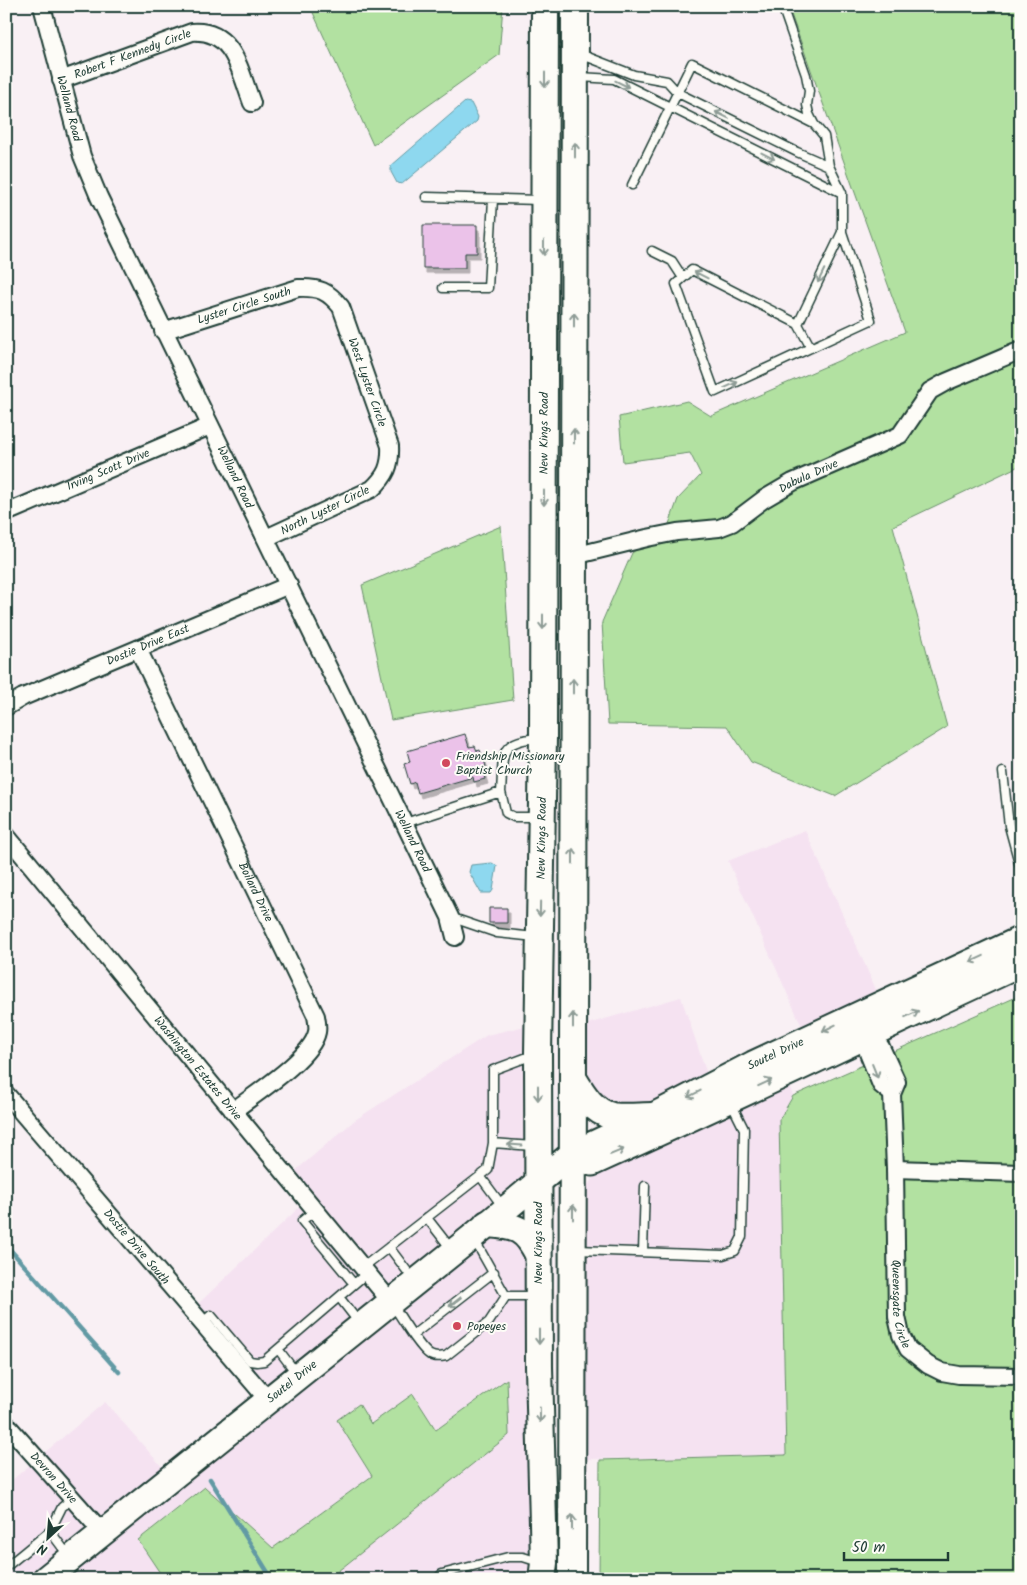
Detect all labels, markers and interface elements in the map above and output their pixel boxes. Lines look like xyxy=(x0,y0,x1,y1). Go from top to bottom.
street label: Robert F Kennedy Circle xyxy=(71,24,194,85)
one-way arrow xyxy=(540,72,550,88)
street label: Welland Road xyxy=(51,73,87,145)
one-way arrow xyxy=(615,79,630,89)
one-way arrow xyxy=(715,109,730,119)
one-way arrow xyxy=(570,143,580,159)
one-way arrow xyxy=(760,152,775,161)
one-way arrow xyxy=(539,240,549,256)
one-way arrow xyxy=(816,268,825,283)
one-way arrow xyxy=(694,270,709,279)
street label: Lyster Circle South xyxy=(195,282,293,330)
one-way arrow xyxy=(569,312,579,328)
street label: West Lyster Circle xyxy=(343,335,392,430)
one-way arrow xyxy=(723,380,738,390)
street label: New Kings Road xyxy=(535,391,554,475)
one-way arrow xyxy=(569,429,579,445)
street label: Welland Road xyxy=(212,443,259,513)
street label: Irving Scott Drive xyxy=(64,444,153,496)
street label: Dabula Drive xyxy=(775,454,842,498)
street label: North Lyster Circle xyxy=(277,480,374,540)
one-way arrow xyxy=(539,490,549,506)
one-way arrow xyxy=(538,614,548,630)
street label: Dostie Drive East xyxy=(103,619,193,671)
one-way arrow xyxy=(568,679,578,695)
place label: Friendship Missionary Baptist Church xyxy=(456,747,565,780)
marker: Friendship Missionary Baptist Church xyxy=(440,757,452,769)
street label: New Kings Road xyxy=(532,796,552,880)
street label: Welland Road xyxy=(389,807,436,877)
one-way arrow xyxy=(568,848,578,864)
street label: Boilard Drive xyxy=(233,859,278,926)
one-way arrow xyxy=(535,900,545,917)
one-way arrow xyxy=(970,955,985,965)
one-way arrow xyxy=(904,1009,919,1018)
street label: Washington Estates Drive xyxy=(149,1012,247,1125)
one-way arrow xyxy=(568,1013,578,1029)
one-way arrow xyxy=(822,1023,837,1033)
street label: Soutel Drive xyxy=(744,1032,808,1075)
one-way arrow xyxy=(871,1063,881,1078)
one-way arrow xyxy=(757,1078,772,1088)
one-way arrow xyxy=(533,1084,543,1100)
one-way arrow xyxy=(687,1090,702,1100)
one-way arrow xyxy=(508,1140,524,1149)
one-way arrow xyxy=(609,1146,624,1156)
street label: New Kings Road xyxy=(529,1201,548,1284)
one-way arrow xyxy=(568,1204,578,1220)
street label: Dostie Drive South xyxy=(98,1205,174,1289)
street label: Queensgate Circle xyxy=(886,1260,916,1353)
one-way arrow xyxy=(449,1296,462,1307)
place label: Popeyes xyxy=(467,1317,506,1336)
marker: Popeyes xyxy=(451,1320,463,1332)
one-way arrow xyxy=(534,1329,543,1345)
street label: Soutel Drive xyxy=(262,1355,322,1408)
one-way arrow xyxy=(535,1406,545,1423)
street label: Devron Drive xyxy=(25,1448,82,1509)
north arrow xyxy=(22,1512,72,1562)
one-way arrow xyxy=(567,1515,577,1531)
scale bar xyxy=(844,1530,948,1562)
text: 50 m xyxy=(852,1536,886,1560)
text: N xyxy=(34,1537,52,1561)

